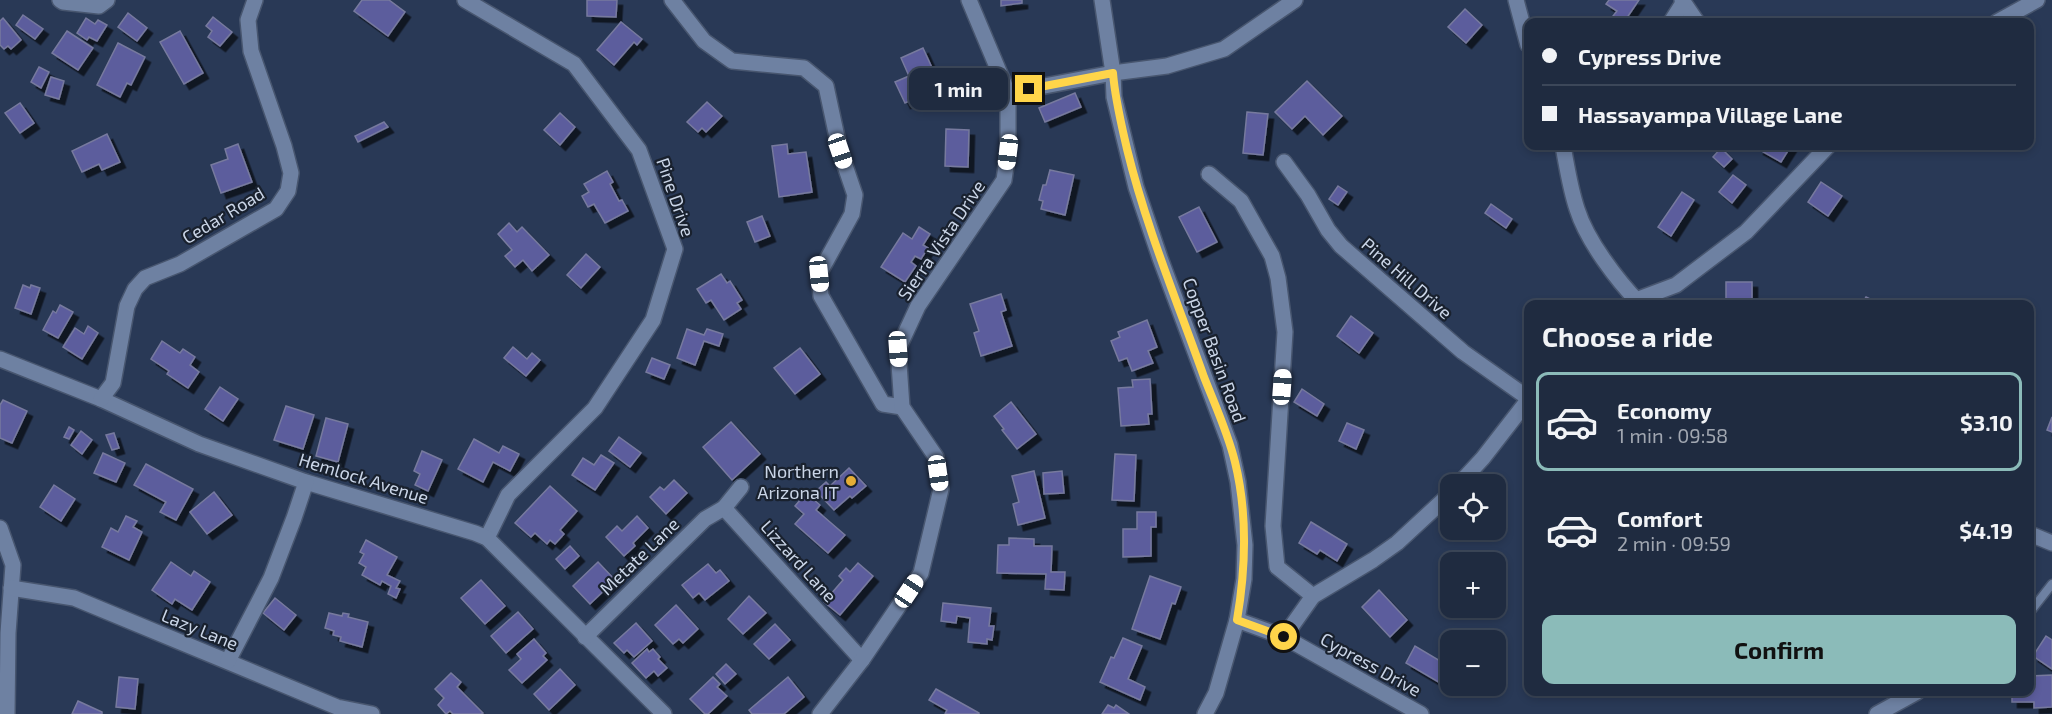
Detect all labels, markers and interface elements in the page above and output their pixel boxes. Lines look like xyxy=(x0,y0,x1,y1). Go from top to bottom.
text: Cypress Drive xyxy=(1578,43,1721,69)
callout: 1 min xyxy=(909,68,1008,110)
route end xyxy=(1015,75,1042,102)
text: 1 min xyxy=(934,77,983,101)
text: Hassayampa Village Lane xyxy=(1578,101,1843,127)
car xyxy=(826,131,854,171)
car xyxy=(997,133,1019,171)
street label: Pine Drive xyxy=(652,155,700,239)
street label: Sierra Vista Drive xyxy=(893,176,989,304)
street label: Cedar Road xyxy=(178,182,268,248)
street label: Pine Hill Drive xyxy=(1357,233,1457,323)
car xyxy=(808,255,830,293)
street label: Copper Basin Road xyxy=(1179,275,1251,425)
text: Choose a ride xyxy=(1542,320,1713,352)
car xyxy=(888,330,908,368)
car xyxy=(1272,368,1292,406)
icon: car xyxy=(1545,395,1599,449)
text: Economy xyxy=(1617,397,1712,423)
text: $3.10 xyxy=(1960,409,2013,435)
text: 1 min · 09:58 xyxy=(1617,423,1728,447)
street label: Hemlock Avenue xyxy=(296,448,432,508)
car xyxy=(927,454,949,492)
place label: Northern Arizona IT xyxy=(757,460,840,503)
marker: Northern Arizona IT xyxy=(844,474,858,488)
map controls xyxy=(1440,474,1506,696)
button: locate xyxy=(1440,474,1506,540)
icon: car xyxy=(1545,503,1599,557)
text: Comfort xyxy=(1617,505,1702,531)
street label: Metate Lane xyxy=(595,513,683,599)
street label: Lizzard Lane xyxy=(757,516,841,606)
text: $4.19 xyxy=(1959,517,2013,543)
text: 2 min · 09:59 xyxy=(1617,531,1731,555)
button: + xyxy=(1440,552,1506,618)
car xyxy=(891,571,927,611)
street label: Lazy Lane xyxy=(158,604,242,654)
button: Confirm xyxy=(1542,615,2016,684)
route start xyxy=(1270,623,1297,650)
street label: Cypress Drive xyxy=(1317,627,1425,701)
button: − xyxy=(1440,630,1506,696)

